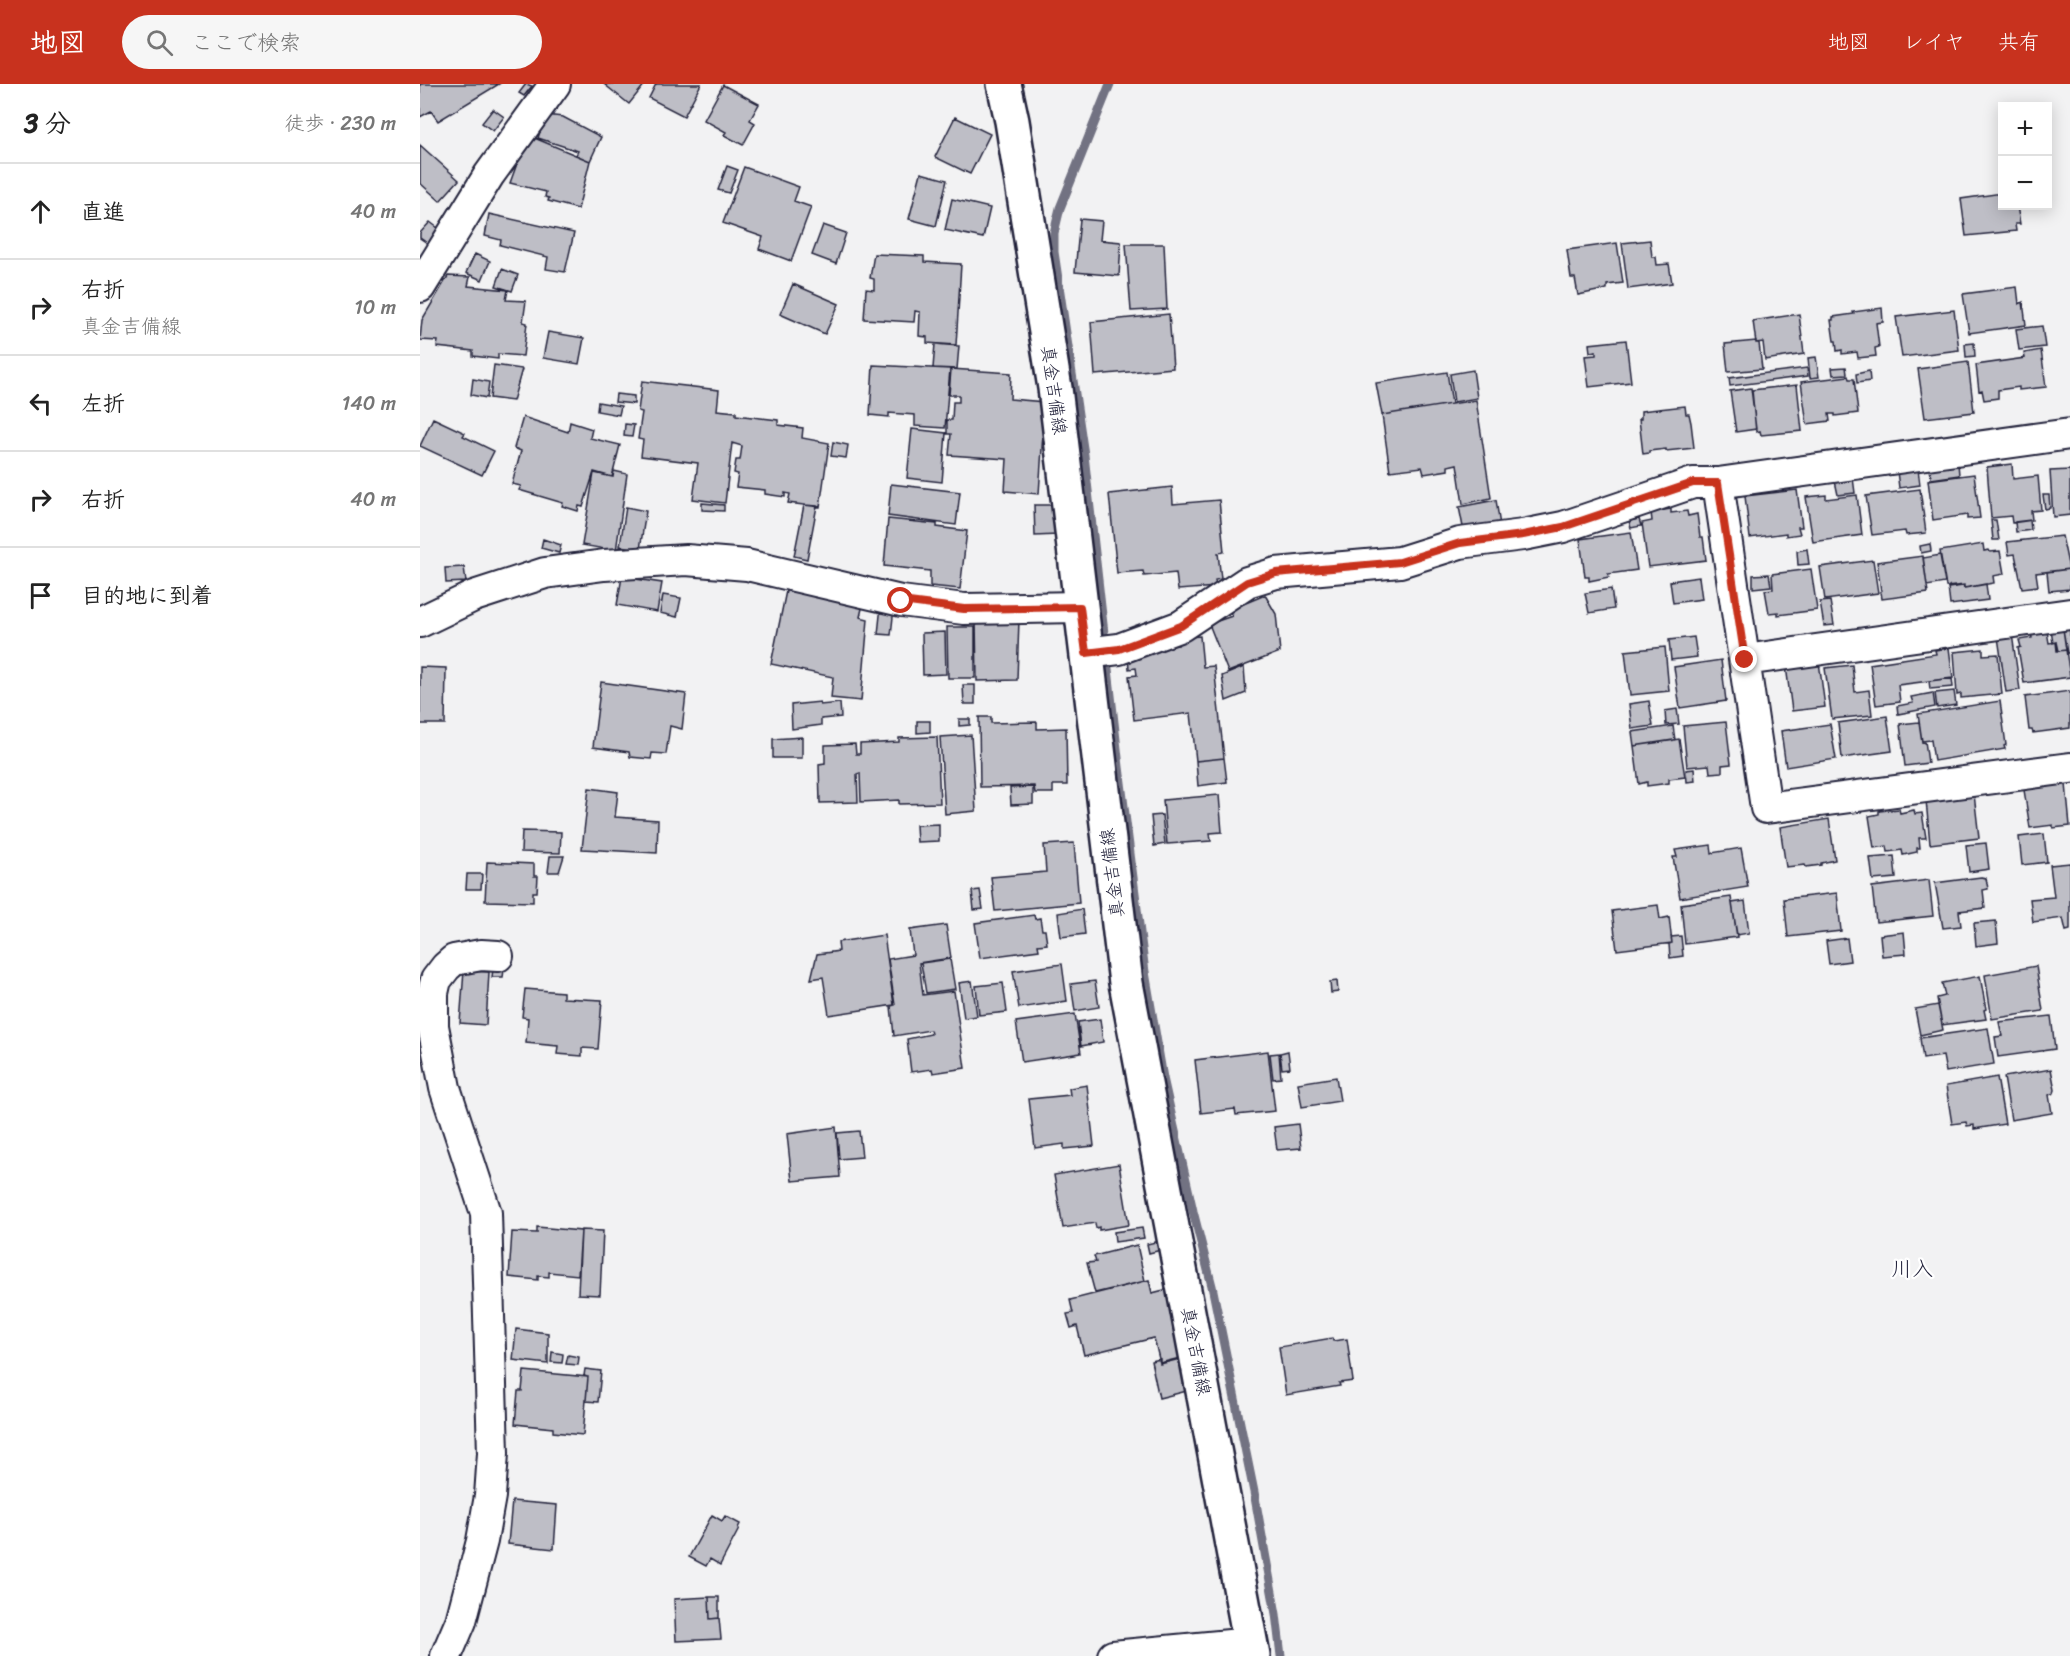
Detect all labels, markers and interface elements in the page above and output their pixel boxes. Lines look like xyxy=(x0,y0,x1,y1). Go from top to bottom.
search box xyxy=(122,15,542,69)
text: 地図 xyxy=(30,18,86,67)
text: ここで検索 xyxy=(191,23,301,62)
text: 地図 xyxy=(1828,23,1870,61)
text: レイヤ xyxy=(1903,23,1965,61)
text: 共有 xyxy=(1998,23,2040,61)
icon: search xyxy=(143,26,176,59)
text: 3 分 xyxy=(24,100,71,146)
map controls xyxy=(1998,102,2052,210)
button: + xyxy=(1998,102,2052,156)
text: 徒歩 · 230 m xyxy=(285,106,396,141)
button: − xyxy=(1998,156,2052,210)
text: 直進 xyxy=(81,192,125,231)
text: 40 m xyxy=(350,194,396,229)
icon: ahead xyxy=(24,195,57,228)
text: 右折 xyxy=(81,270,125,309)
text: 10 m xyxy=(354,290,396,325)
icon: right xyxy=(24,291,57,324)
text: 真金吉備線 xyxy=(81,309,181,344)
street label: 真金吉備線 xyxy=(1032,343,1076,437)
text: 左折 xyxy=(81,384,125,423)
text: 140 m xyxy=(342,386,396,421)
icon: left xyxy=(24,387,57,420)
text: 右折 xyxy=(81,480,125,519)
text: 40 m xyxy=(350,482,396,517)
icon: right xyxy=(24,483,57,516)
text: 目的地に到着 xyxy=(81,576,213,615)
icon: arrive xyxy=(24,579,57,612)
route start xyxy=(887,587,913,613)
route end xyxy=(1731,646,1757,672)
street label: 真金吉備線 xyxy=(1091,826,1133,920)
district label: 川入 xyxy=(1891,1250,1933,1288)
street label: 真金吉備線 xyxy=(1172,1304,1220,1398)

